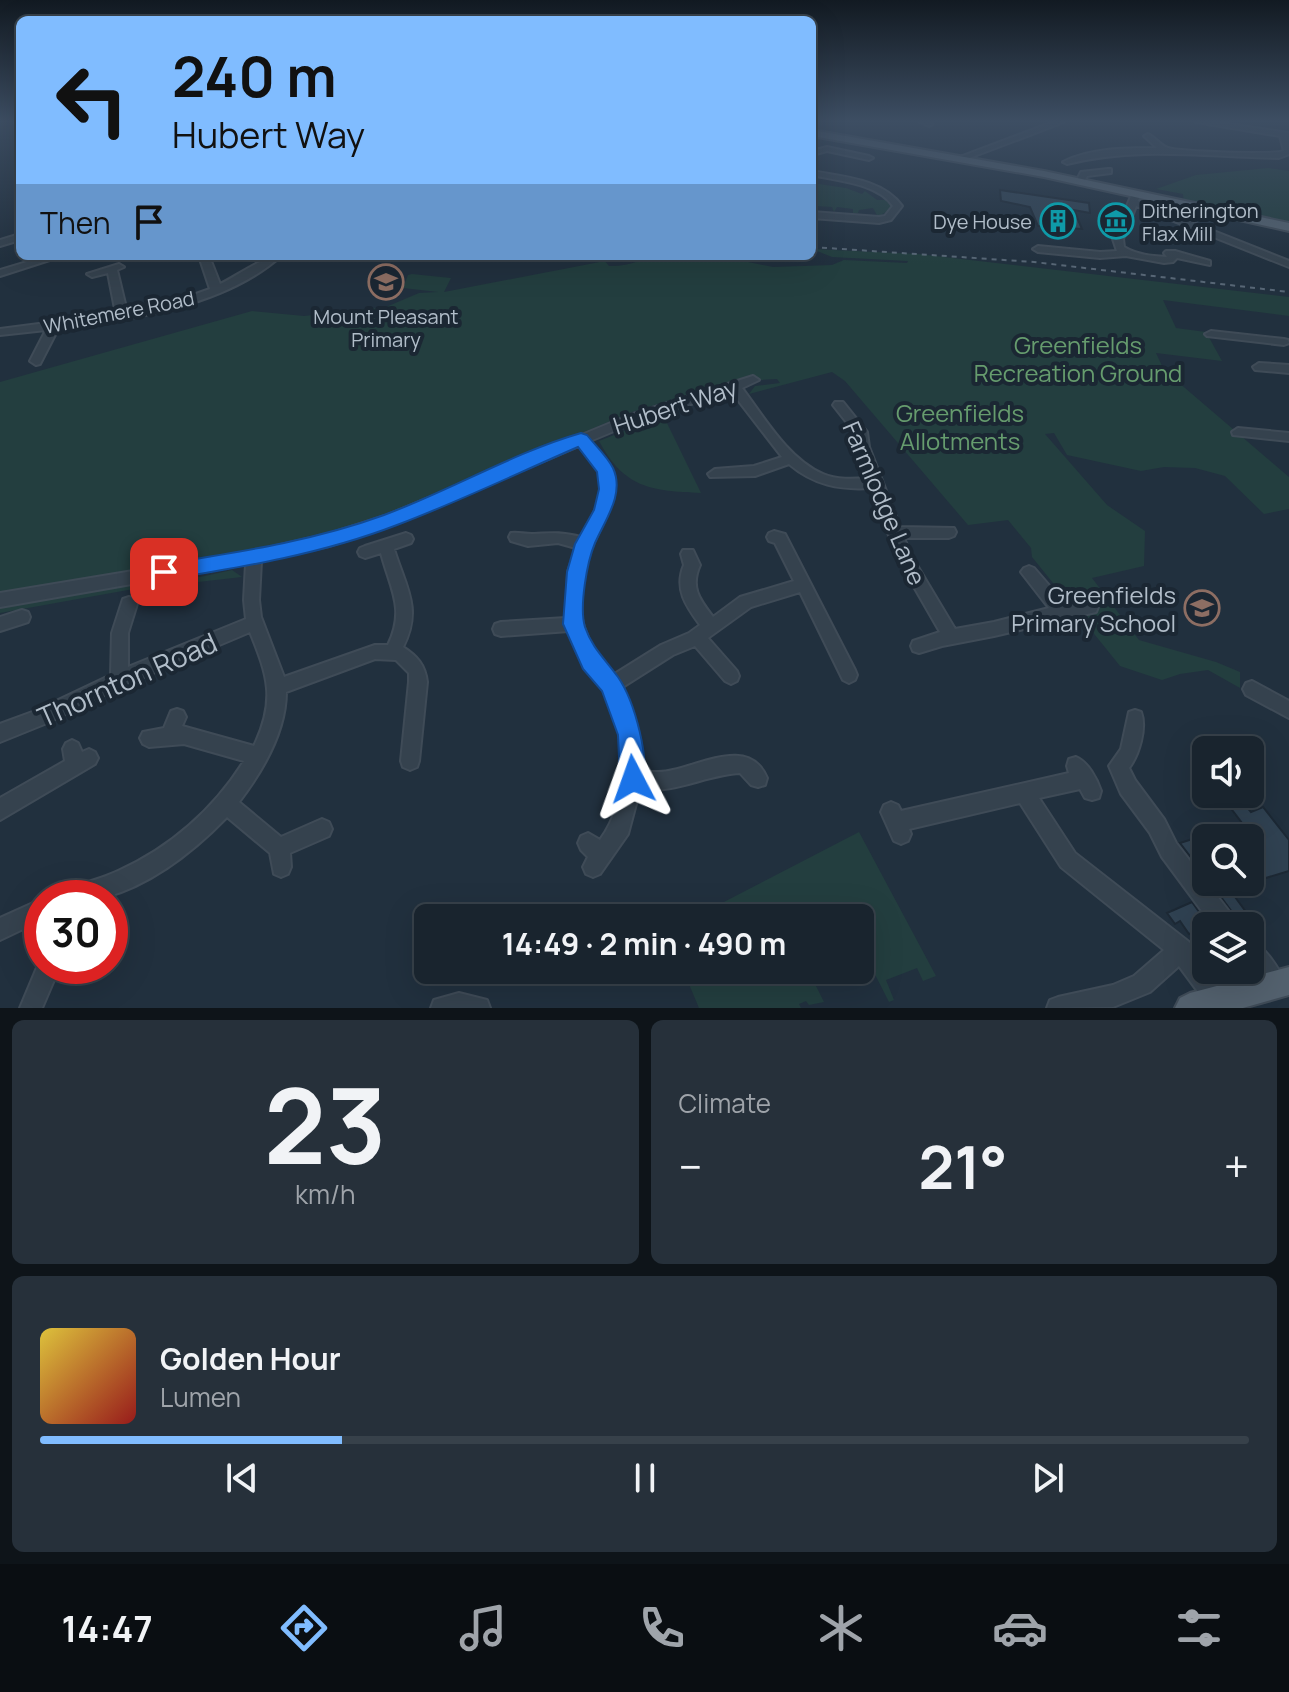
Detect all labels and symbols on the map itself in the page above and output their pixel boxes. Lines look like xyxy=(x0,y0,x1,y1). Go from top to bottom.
place label: Ditherington Flax Mill xyxy=(1142,197,1259,247)
building icon: Dye House xyxy=(1039,202,1077,240)
museum icon: Ditherington Flax Mill xyxy=(1097,202,1135,240)
place label: Dye House xyxy=(933,208,1032,235)
school or university icon: Mount Pleasant Primary xyxy=(367,263,405,301)
street label: Whitemere Road xyxy=(41,284,197,340)
place label: Mount Pleasant Primary xyxy=(313,303,459,353)
park label: Greenfields Recreation Ground xyxy=(974,328,1182,389)
street label: Hubert Way xyxy=(609,370,742,442)
park label: Greenfields Allotments xyxy=(896,396,1024,457)
street label: Farmlodge Lane xyxy=(836,416,934,590)
pin xyxy=(130,538,198,606)
place label: Greenfields Primary School xyxy=(1011,578,1176,639)
school or university icon: Greenfields Primary School xyxy=(1183,589,1221,627)
street label: Thornton Road xyxy=(31,623,223,735)
position arrow xyxy=(591,737,675,821)
speed limit sign: 30 xyxy=(24,880,128,984)

